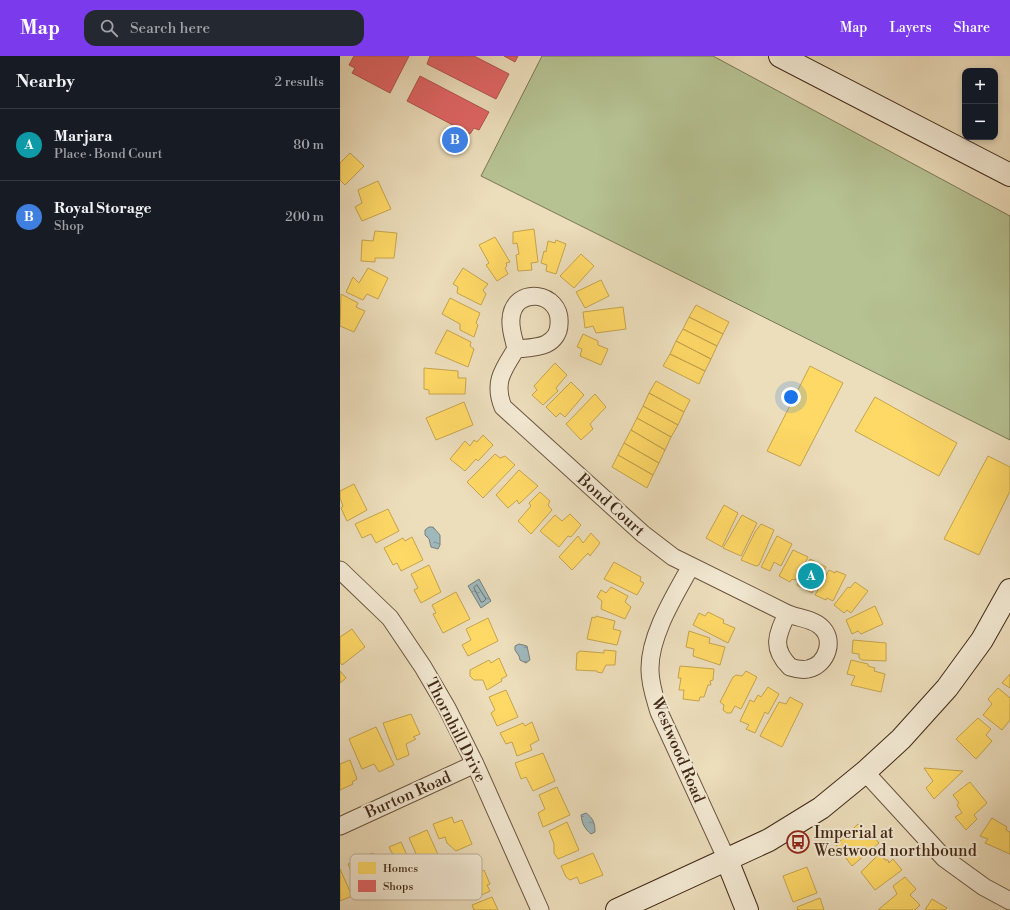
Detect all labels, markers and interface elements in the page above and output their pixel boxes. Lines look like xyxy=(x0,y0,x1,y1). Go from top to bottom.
search box xyxy=(84,10,364,46)
text: Map xyxy=(20,16,60,40)
icon: search xyxy=(98,17,120,39)
text: Search here xyxy=(130,19,210,38)
text: Map xyxy=(840,19,867,37)
text: Layers xyxy=(889,19,932,37)
text: Share xyxy=(954,19,990,37)
map controls xyxy=(962,68,998,140)
button: + xyxy=(962,68,998,104)
text: Nearby xyxy=(16,71,75,93)
text: 2 results xyxy=(275,74,324,90)
button: − xyxy=(962,104,998,140)
pin: B xyxy=(442,125,468,155)
text: Marjara xyxy=(54,127,112,146)
text: A xyxy=(24,137,34,153)
text: 80 m xyxy=(293,137,324,153)
text: Place · Bond Court xyxy=(54,146,162,162)
text: Royal Storage xyxy=(54,199,151,218)
text: B xyxy=(24,209,34,225)
text: 200 m xyxy=(285,209,324,225)
text: Shop xyxy=(54,218,84,234)
your location xyxy=(781,387,801,407)
street label: Bond Court xyxy=(572,469,649,541)
pin: A xyxy=(798,561,824,591)
street label: Thornhill Drive xyxy=(421,674,491,786)
street label: Westwood Road xyxy=(646,693,709,806)
street label: Burton Road xyxy=(361,767,454,823)
place label: Imperial at Westwood northbound xyxy=(813,823,977,861)
bus stop icon: Imperial at Westwood northbound xyxy=(785,829,811,855)
legend xyxy=(350,854,482,900)
text: Homes xyxy=(383,862,418,876)
text: Shops xyxy=(383,880,413,894)

